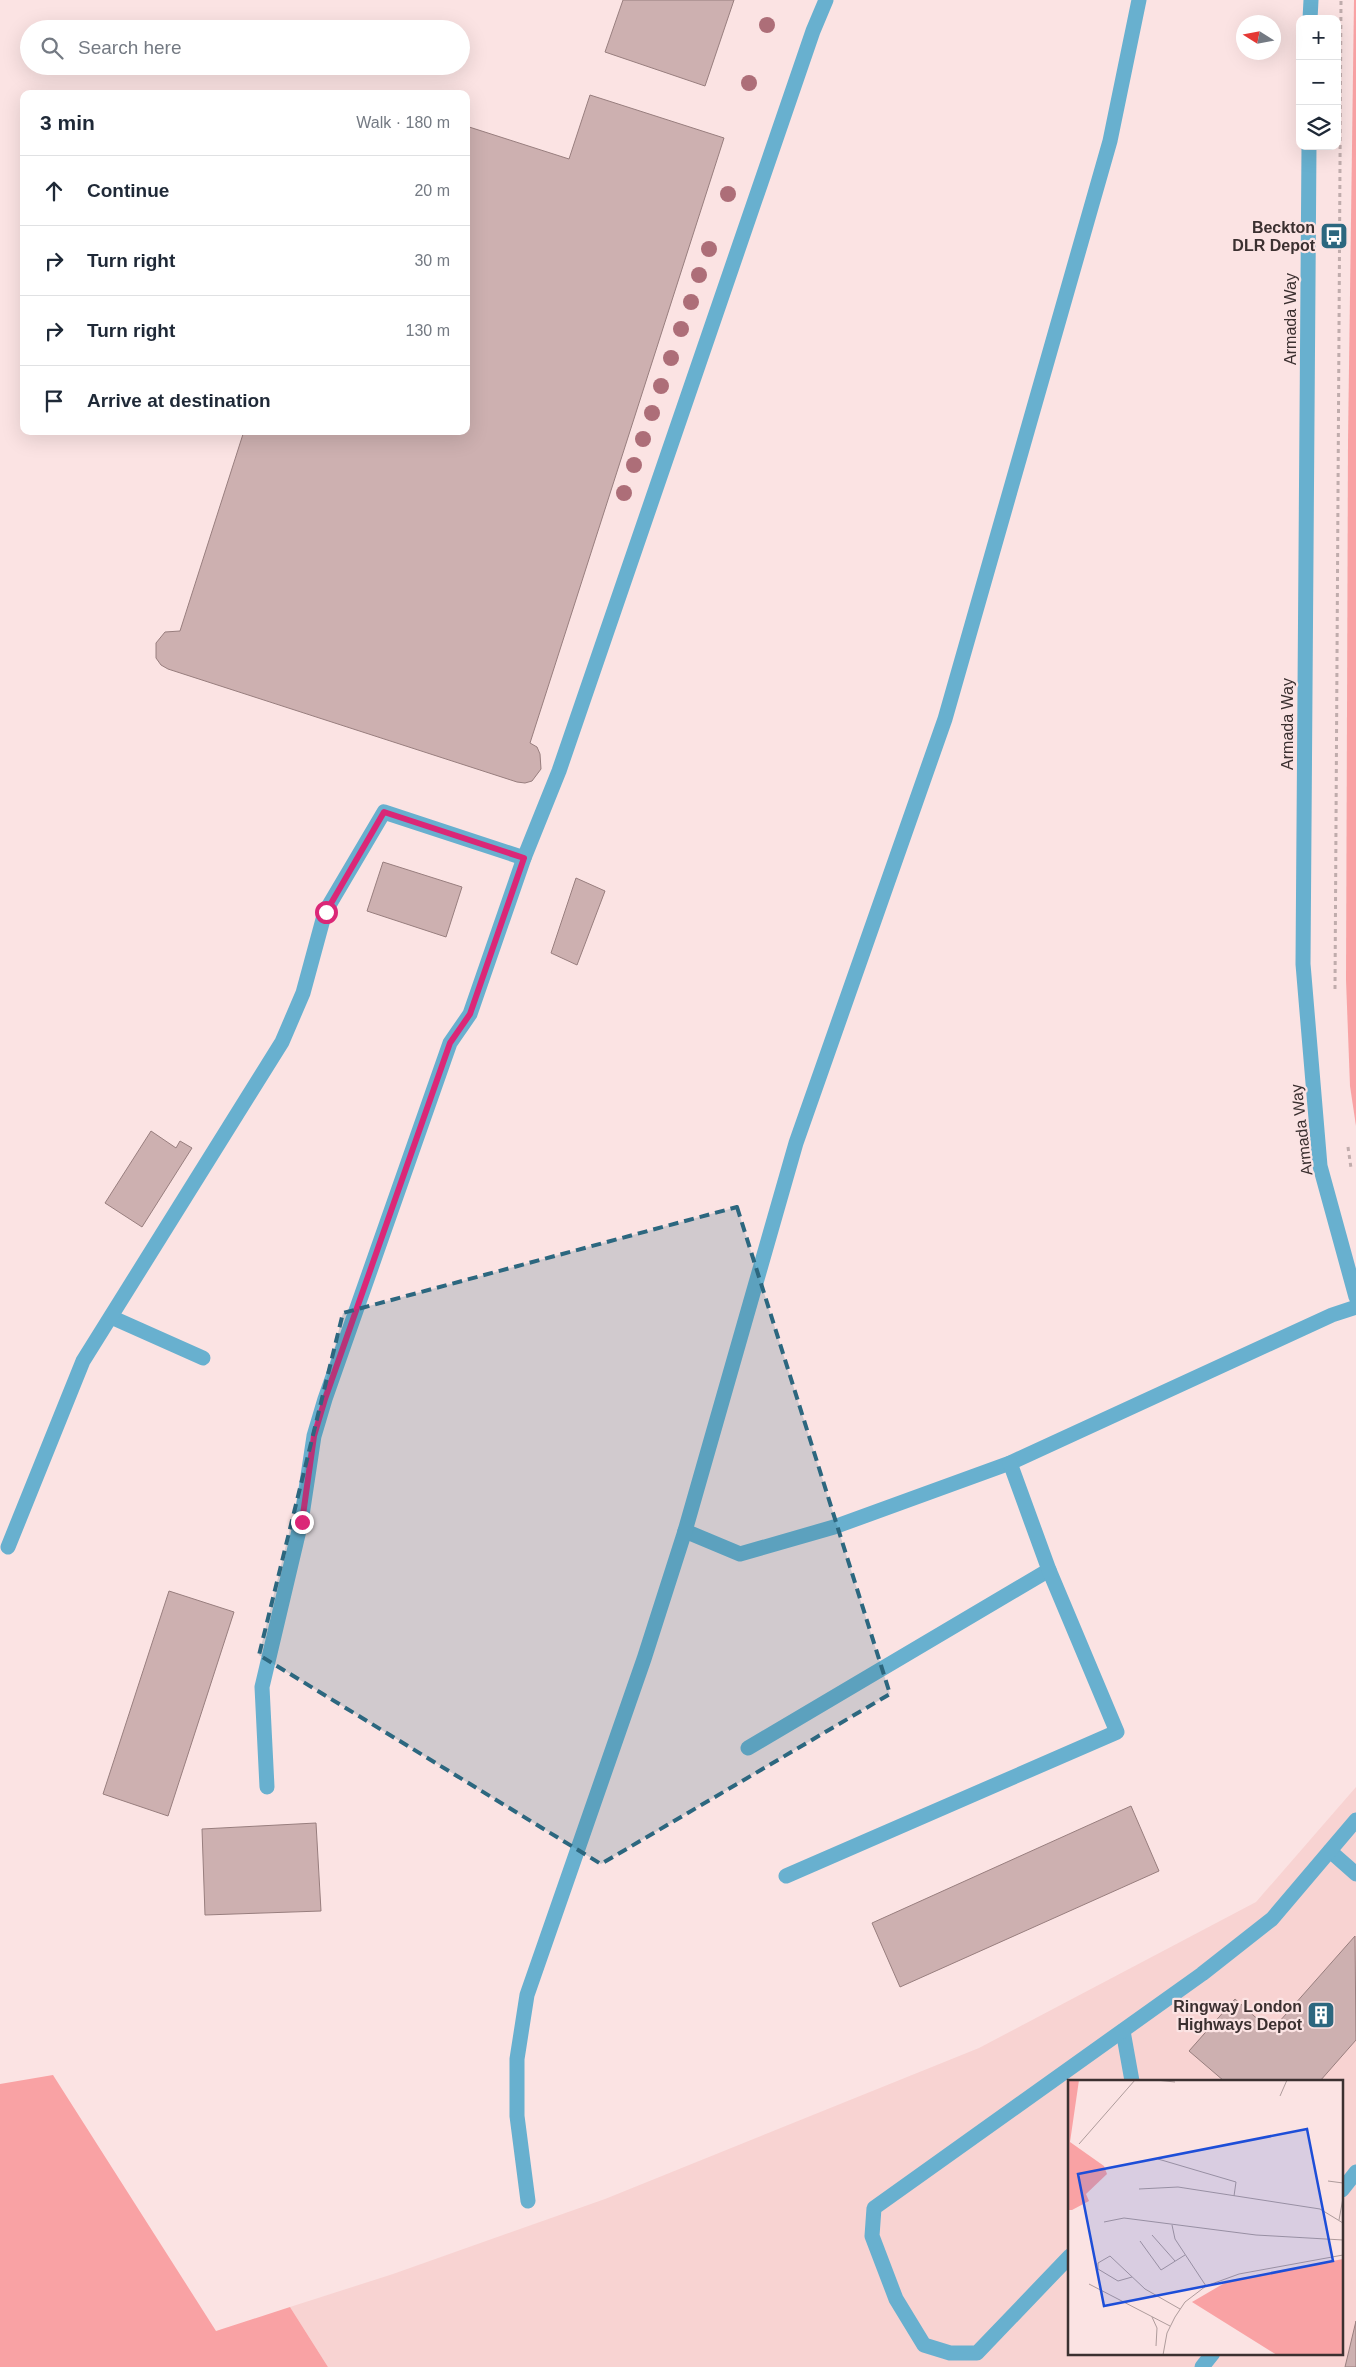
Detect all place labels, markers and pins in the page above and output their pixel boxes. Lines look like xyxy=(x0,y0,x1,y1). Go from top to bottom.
place label: Beckton DLR Depot xyxy=(1232,219,1316,254)
bus stop icon: Beckton DLR Depot xyxy=(1319,221,1349,251)
place label: Ringway London Highways Depot xyxy=(1173,1998,1303,2033)
building icon: Ringway London Highways Depot xyxy=(1306,2000,1336,2030)

